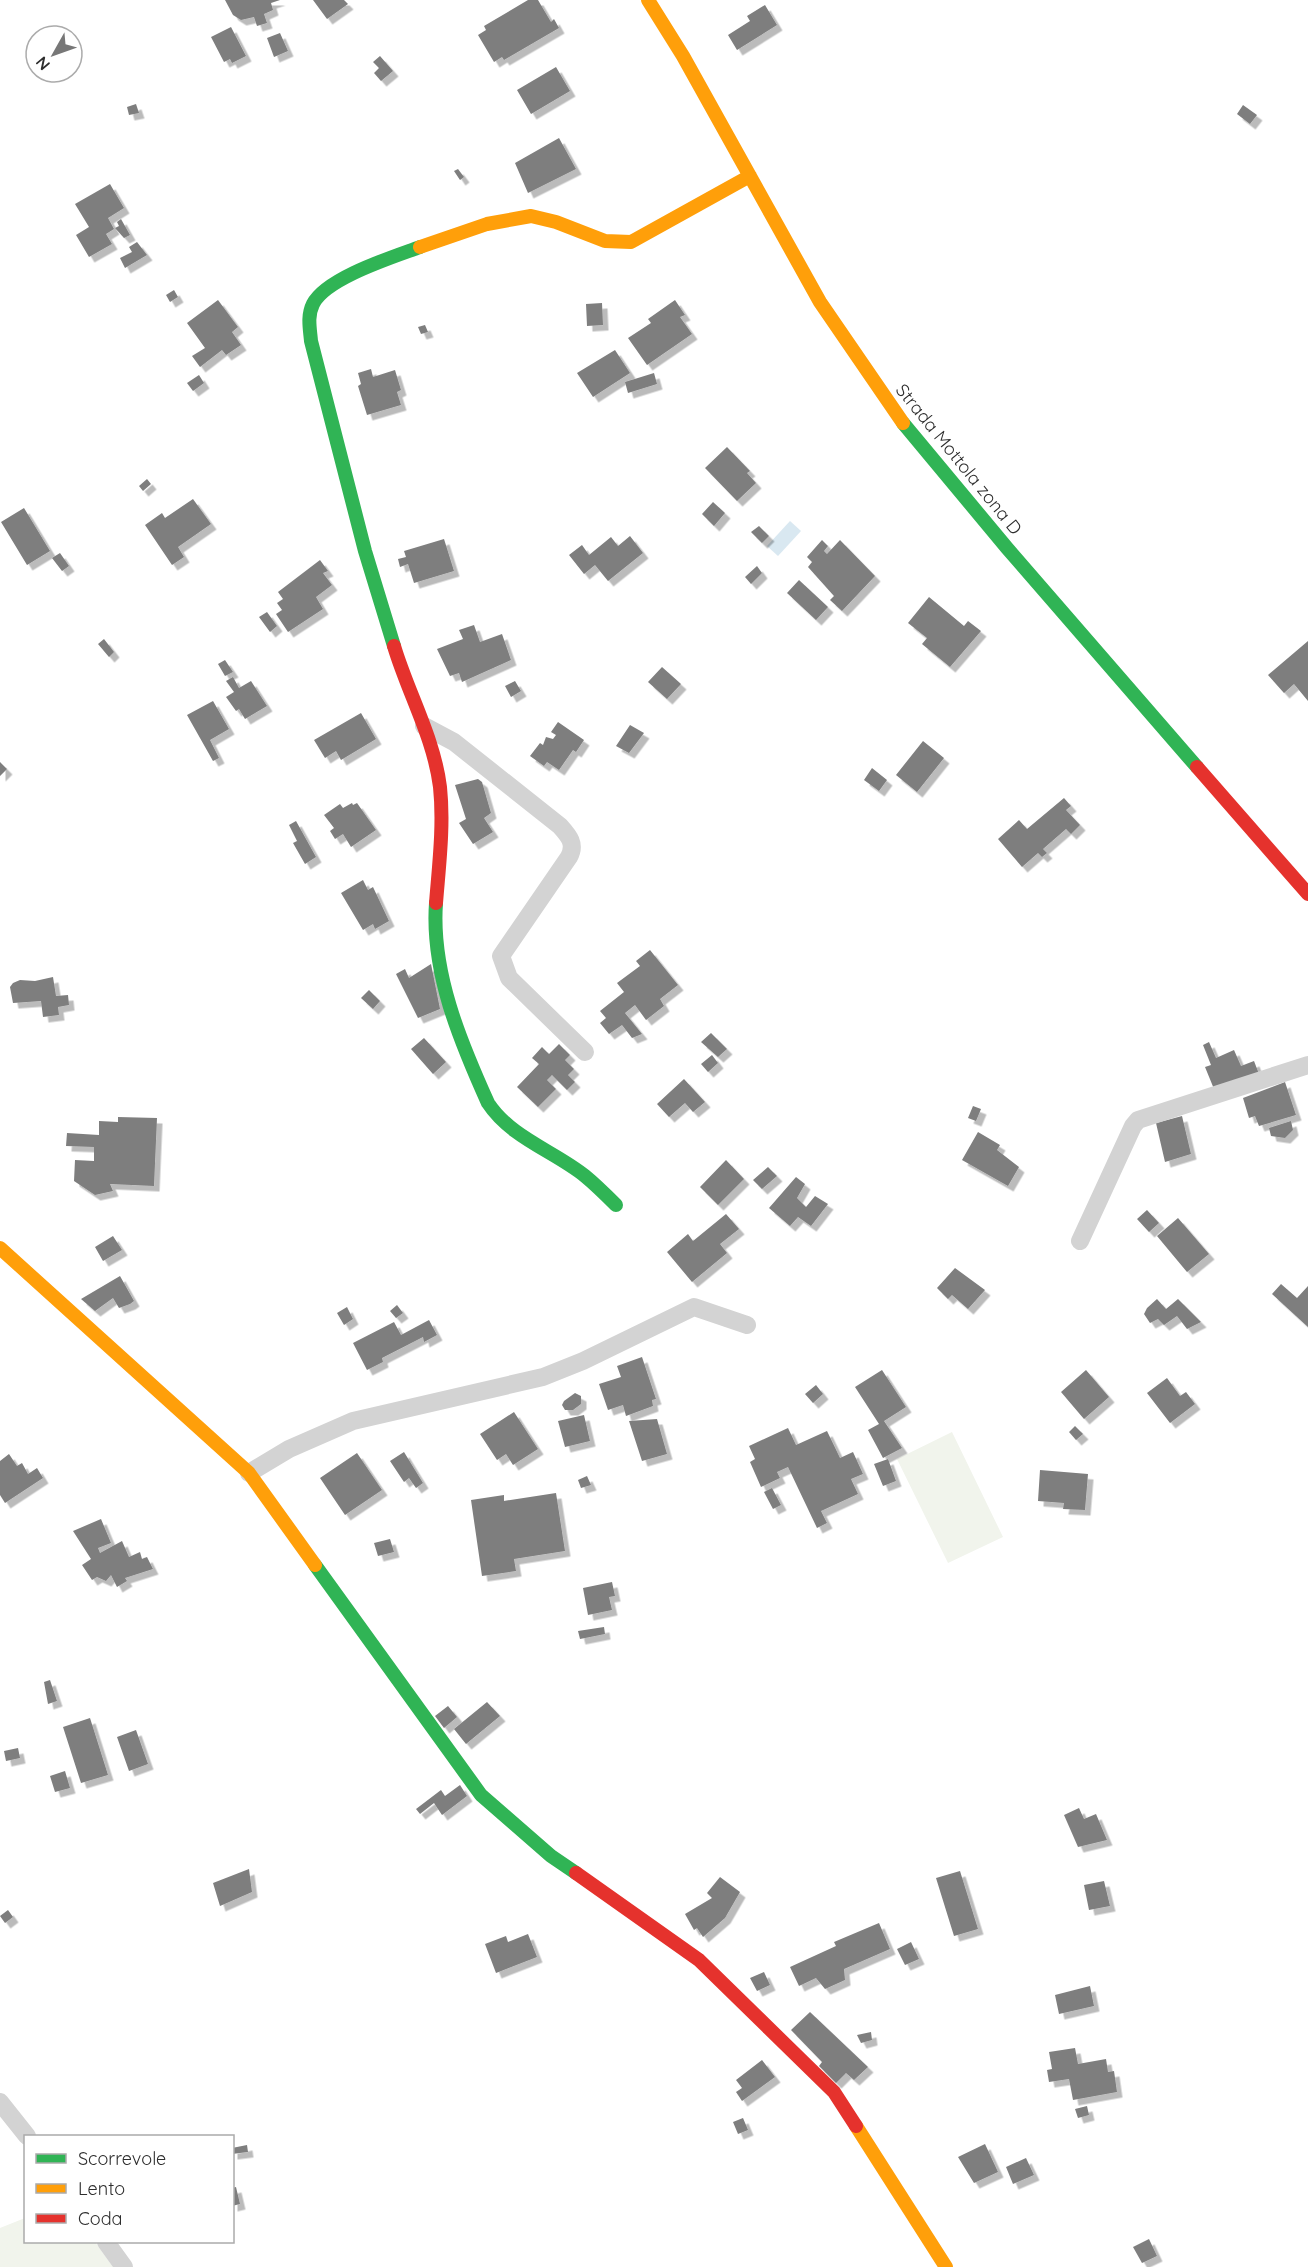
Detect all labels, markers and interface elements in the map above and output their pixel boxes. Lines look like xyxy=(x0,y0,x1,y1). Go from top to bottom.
north arrow xyxy=(24,24,84,84)
text: N xyxy=(31,53,54,75)
street label: Strada Mottola zona D xyxy=(891,379,1027,539)
legend xyxy=(24,2135,234,2243)
text: Scorrevole xyxy=(78,2147,166,2170)
text: Lento xyxy=(78,2177,125,2200)
text: Coda xyxy=(78,2207,122,2230)

